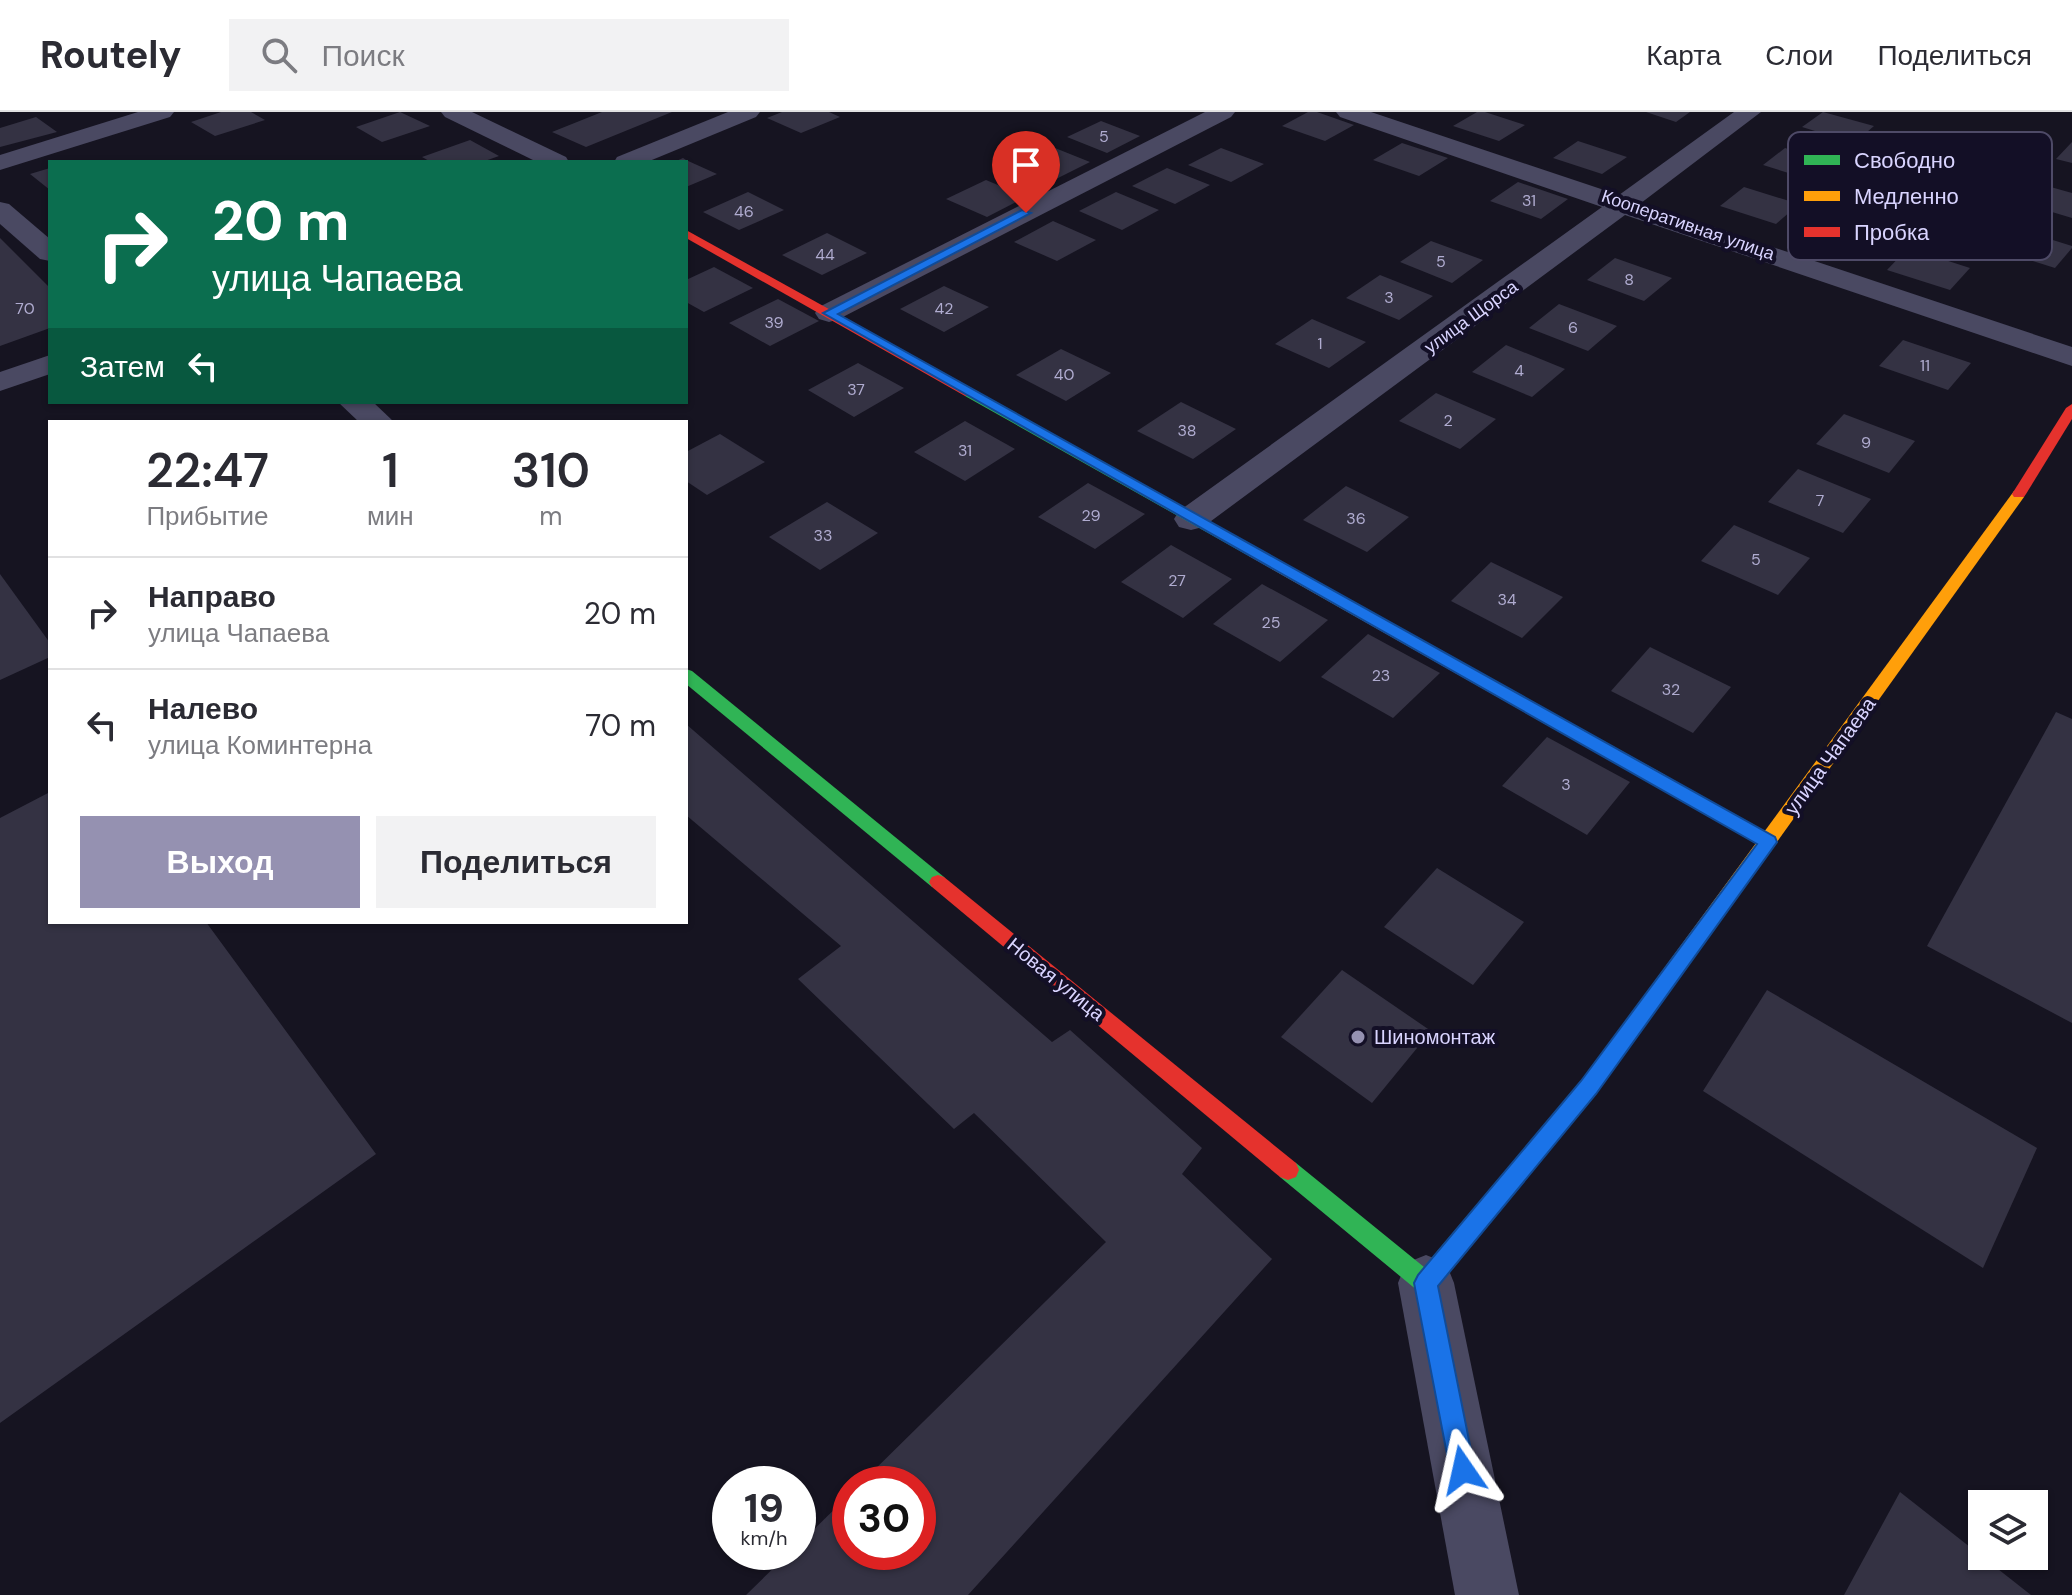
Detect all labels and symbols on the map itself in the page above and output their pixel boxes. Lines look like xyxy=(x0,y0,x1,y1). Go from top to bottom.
house number: 5 xyxy=(1099,126,1109,147)
pin xyxy=(992,131,1060,213)
legend xyxy=(1788,132,2052,260)
text: Свободно xyxy=(1854,146,1955,175)
text: Медленно xyxy=(1854,182,1959,211)
street label: Кооперативная улица xyxy=(1598,184,1779,266)
house number: 31 xyxy=(1522,190,1536,211)
house number: 46 xyxy=(734,201,754,222)
text: Пробка xyxy=(1854,218,1930,247)
house number: 44 xyxy=(815,244,835,265)
house number: 5 xyxy=(1436,251,1446,272)
house number: 8 xyxy=(1624,269,1634,290)
street label: улица Щорса xyxy=(1419,274,1523,359)
house number: 3 xyxy=(1384,287,1394,308)
house number: 70 xyxy=(15,298,35,319)
house number: 42 xyxy=(935,298,953,319)
house number: 39 xyxy=(764,312,784,333)
house number: 6 xyxy=(1568,317,1578,338)
house number: 1 xyxy=(1318,333,1323,354)
house number: 11 xyxy=(1920,355,1930,376)
house number: 4 xyxy=(1514,360,1524,381)
house number: 40 xyxy=(1054,364,1074,385)
house number: 37 xyxy=(847,379,865,400)
house number: 2 xyxy=(1443,410,1453,431)
house number: 38 xyxy=(1177,420,1197,441)
house number: 9 xyxy=(1861,432,1871,453)
house number: 31 xyxy=(958,440,972,461)
house number: 7 xyxy=(1816,490,1824,511)
house number: 29 xyxy=(1081,505,1101,526)
house number: 36 xyxy=(1346,508,1366,529)
house number: 33 xyxy=(814,525,832,546)
house number: 5 xyxy=(1751,549,1761,570)
house number: 27 xyxy=(1168,570,1186,591)
house number: 34 xyxy=(1497,589,1517,610)
house number: 25 xyxy=(1262,612,1280,633)
house number: 23 xyxy=(1372,665,1390,686)
house number: 32 xyxy=(1662,679,1680,700)
street label: улица Чапаева xyxy=(1779,691,1882,820)
house number: 3 xyxy=(1561,774,1571,795)
street label: Новая улица xyxy=(1002,932,1111,1027)
place label: Шиномонтаж xyxy=(1374,1024,1496,1050)
marker: Шиномонтаж xyxy=(1349,1028,1367,1046)
position arrow xyxy=(1421,1428,1505,1512)
speed limit sign: 30 xyxy=(832,1466,936,1570)

